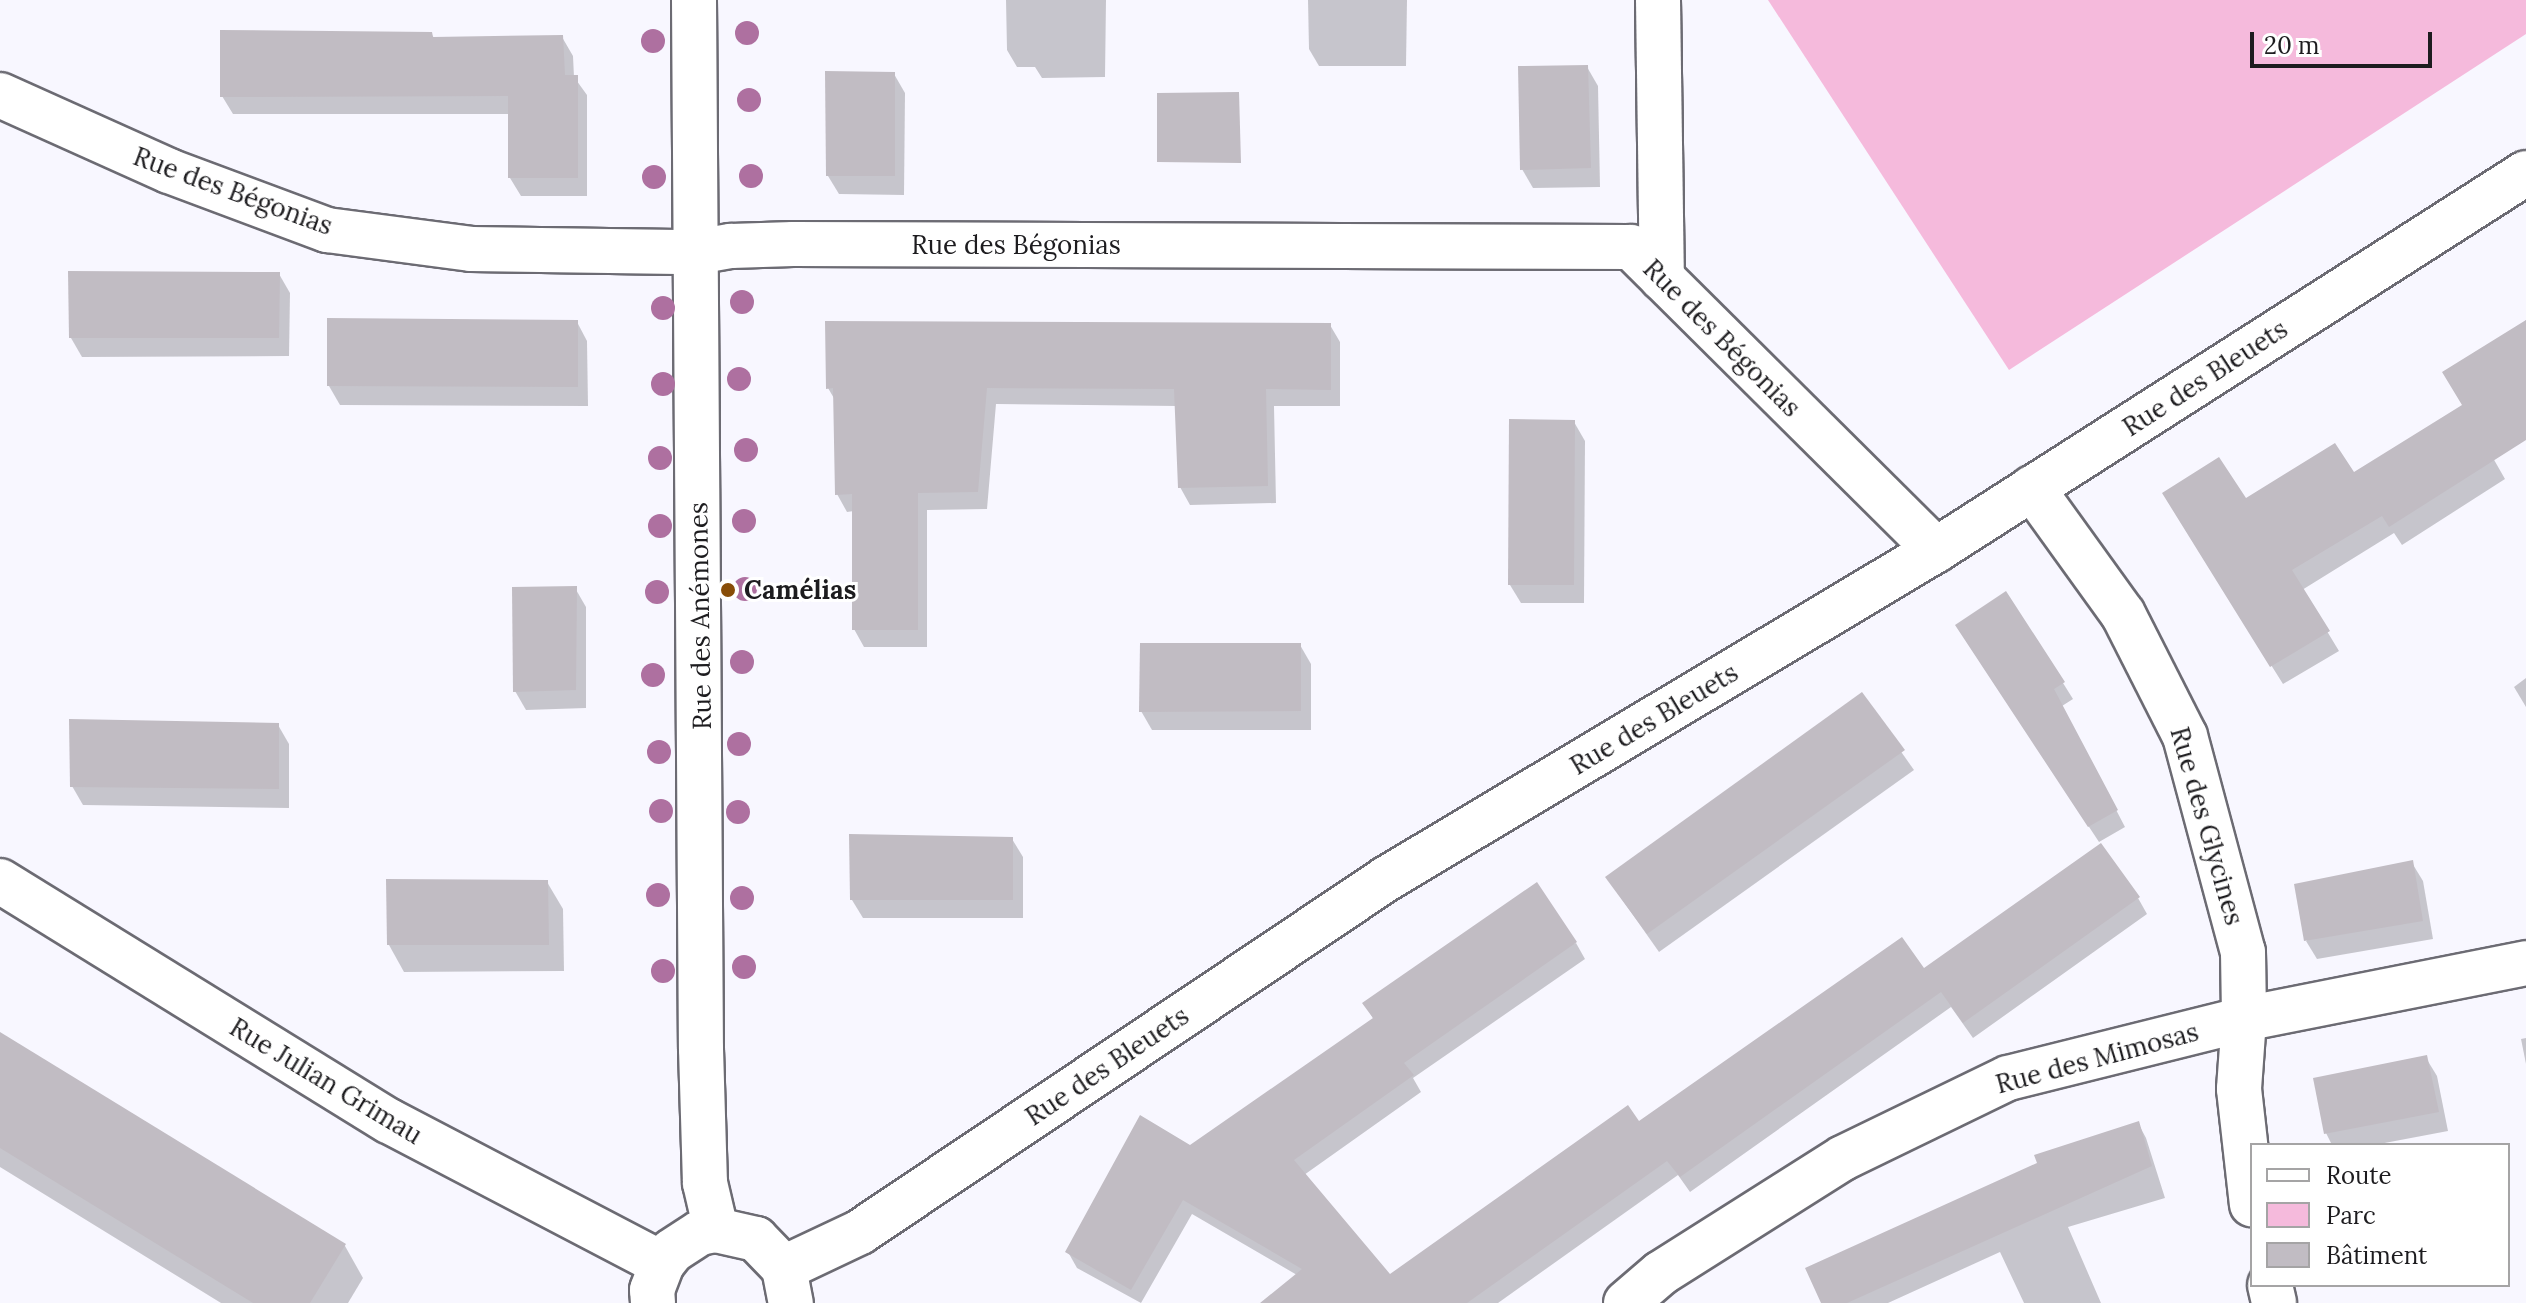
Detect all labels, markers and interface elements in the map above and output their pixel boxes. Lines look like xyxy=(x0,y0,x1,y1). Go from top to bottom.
scale bar xyxy=(2254,16,2436,66)
text: 20 m xyxy=(2264,30,2320,61)
street label: Rue des Bégonias xyxy=(129,141,337,241)
street label: Rue des Bégonias xyxy=(911,229,1121,261)
street label: Rue des Bégonias xyxy=(1637,253,1807,423)
street label: Rue des Bleuets xyxy=(2117,313,2293,443)
street label: Rue des Anémones xyxy=(682,502,718,730)
place label: Camélias xyxy=(744,574,856,606)
marker: Camélias xyxy=(719,581,737,599)
street label: Rue des Bleuets xyxy=(1565,657,1743,781)
street label: Rue des Glycines xyxy=(2164,723,2250,929)
street label: Rue des Bleuets xyxy=(1020,1000,1194,1132)
street label: Rue Julian Grimau xyxy=(224,1011,428,1151)
street label: Rue des Mimosas xyxy=(1992,1016,2202,1100)
legend xyxy=(2250,1143,2510,1287)
text: Route xyxy=(2326,1160,2392,1191)
text: Parc xyxy=(2326,1200,2376,1231)
text: Bâtiment xyxy=(2326,1240,2427,1271)

